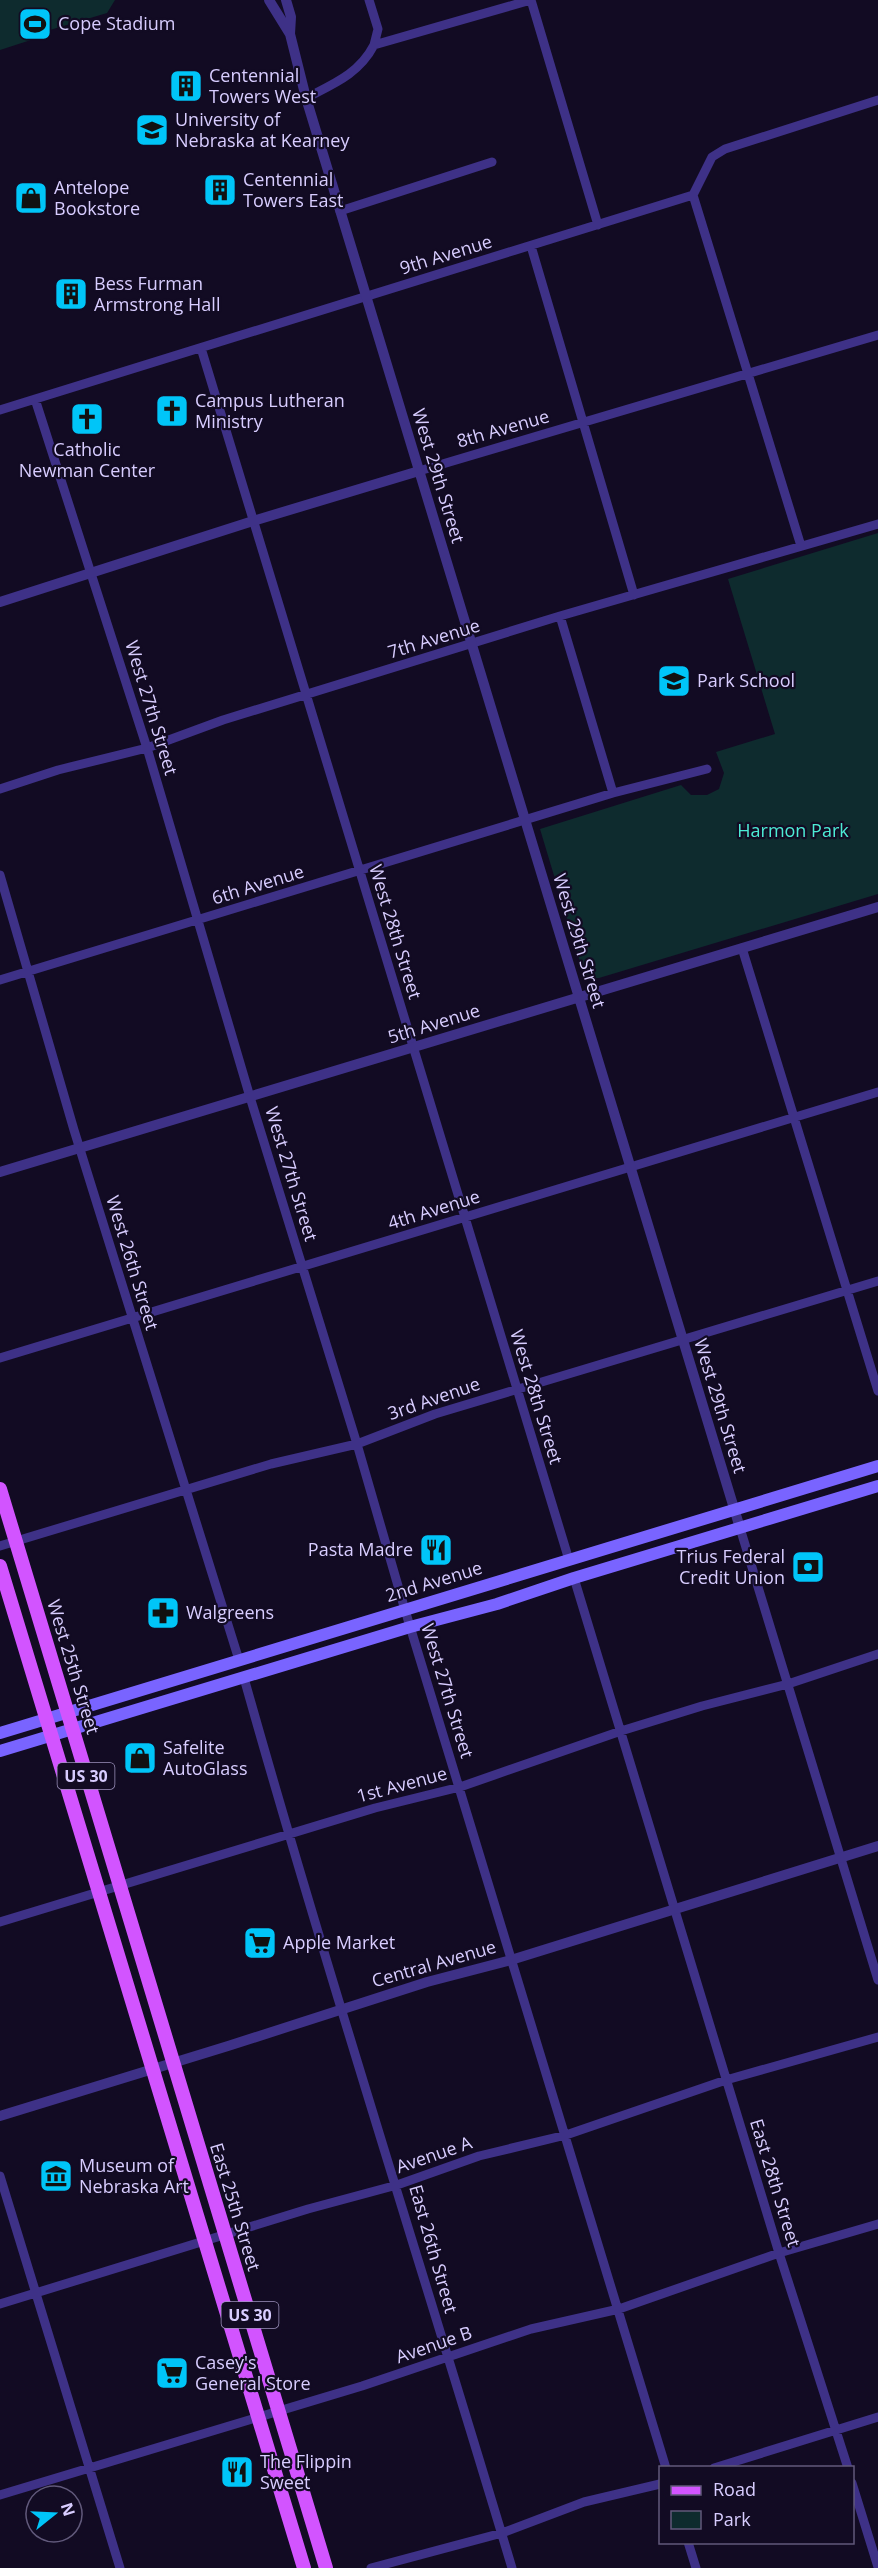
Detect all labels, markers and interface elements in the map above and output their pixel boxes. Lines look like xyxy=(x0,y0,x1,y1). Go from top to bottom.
sports icon: Cope Stadium xyxy=(17,6,53,42)
place label: Cope Stadium xyxy=(58,11,176,35)
place label: Centennial Towers West xyxy=(209,63,316,108)
building icon: Centennial Towers West xyxy=(168,68,204,104)
place label: University of Nebraska at Kearney xyxy=(175,107,350,152)
school or university icon: University of Nebraska at Kearney xyxy=(134,112,170,148)
place label: Centennial Towers East xyxy=(243,167,343,212)
building icon: Centennial Towers East xyxy=(202,172,238,208)
place label: Antelope Bookstore xyxy=(54,175,140,220)
shop icon: Antelope Bookstore xyxy=(13,180,49,216)
street label: 9th Avenue xyxy=(397,229,495,279)
place label: Bess Furman Armstrong Hall xyxy=(94,271,220,316)
building icon: Bess Furman Armstrong Hall xyxy=(53,276,89,312)
place label: Campus Lutheran Ministry xyxy=(195,388,345,433)
church icon: Campus Lutheran Ministry xyxy=(154,393,190,429)
church icon: Catholic Newman Center xyxy=(69,401,105,437)
street label: 8th Avenue xyxy=(454,403,552,453)
street label: West 29th Street xyxy=(407,406,471,546)
place label: Catholic Newman Center xyxy=(19,437,156,482)
street label: 7th Avenue xyxy=(385,613,483,663)
street label: West 27th Street xyxy=(120,638,184,778)
school or university icon: Park School xyxy=(656,663,692,699)
place label: Park School xyxy=(697,668,795,692)
park label: Harmon Park xyxy=(737,818,849,842)
street label: 6th Avenue xyxy=(209,859,307,909)
street label: West 28th Street xyxy=(364,862,428,1002)
street label: West 29th Street xyxy=(548,871,612,1011)
street label: 5th Avenue xyxy=(385,998,483,1048)
street label: West 27th Street xyxy=(260,1104,324,1244)
street label: 4th Avenue xyxy=(385,1184,483,1234)
street label: West 26th Street xyxy=(101,1193,165,1333)
street label: West 28th Street xyxy=(505,1327,569,1467)
street label: West 29th Street xyxy=(689,1336,753,1476)
street label: 3rd Avenue xyxy=(384,1371,483,1425)
restaurant icon: Pasta Madre xyxy=(418,1532,454,1568)
place label: Pasta Madre xyxy=(308,1537,413,1561)
place label: Trius Federal Credit Union xyxy=(676,1544,785,1589)
bank icon: Trius Federal Credit Union xyxy=(790,1549,826,1585)
street label: 2nd Avenue xyxy=(383,1555,485,1607)
pharmacy icon: Walgreens xyxy=(145,1595,181,1631)
street label: West 25th Street xyxy=(42,1597,106,1737)
place label: Walgreens xyxy=(186,1600,274,1624)
street label: West 27th Street xyxy=(416,1621,480,1761)
place label: Safelite AutoGlass xyxy=(163,1735,247,1780)
shop icon: Safelite AutoGlass xyxy=(122,1740,158,1776)
street label: 1st Avenue xyxy=(354,1760,450,1808)
road number: US 30 xyxy=(58,1763,115,1789)
supermarket icon: Apple Market xyxy=(242,1925,278,1961)
place label: Apple Market xyxy=(283,1930,395,1954)
street label: Central Avenue xyxy=(369,1934,499,1992)
street label: East 28th Street xyxy=(745,2116,807,2250)
street label: Avenue A xyxy=(393,2130,475,2178)
street label: East 25th Street xyxy=(205,2140,267,2274)
place label: Museum of Nebraska Art xyxy=(79,2153,189,2198)
museum icon: Museum of Nebraska Art xyxy=(38,2158,74,2194)
street label: East 26th Street xyxy=(404,2182,464,2316)
road number: US 30 xyxy=(222,2302,278,2328)
street label: Avenue B xyxy=(392,2320,475,2368)
place label: Casey's General Store xyxy=(195,2350,311,2395)
supermarket icon: Casey's General Store xyxy=(154,2355,190,2391)
place label: The Flippin Sweet xyxy=(260,2449,352,2494)
restaurant icon: The Flippin Sweet xyxy=(219,2454,255,2490)
legend xyxy=(659,2466,854,2544)
text: Road xyxy=(713,2477,756,2501)
north arrow xyxy=(24,2484,84,2544)
text: N xyxy=(56,2500,81,2519)
text: Park xyxy=(713,2507,751,2531)

